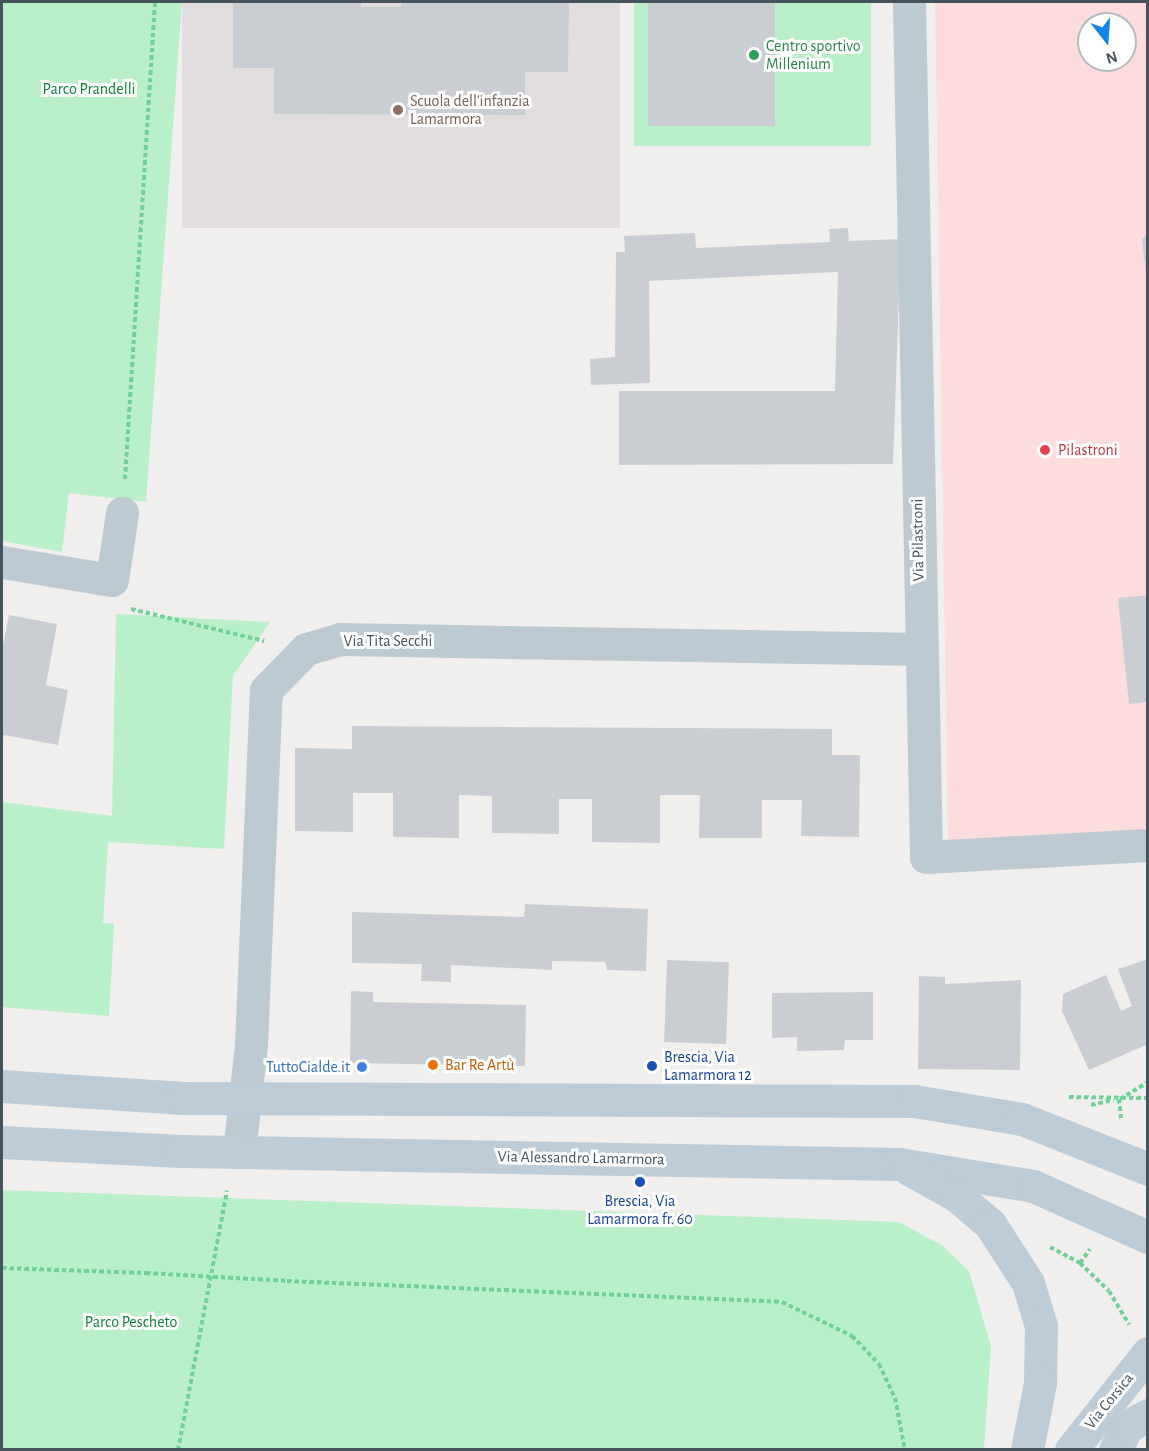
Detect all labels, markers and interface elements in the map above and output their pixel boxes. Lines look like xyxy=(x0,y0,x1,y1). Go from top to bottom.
north arrow xyxy=(1077,12,1137,72)
place label: Centro sportivo Millenium xyxy=(766,36,861,74)
marker: Centro sportivo Millenium xyxy=(747,48,761,62)
text: N xyxy=(1104,48,1119,67)
park label: Parco Prandelli xyxy=(43,79,135,99)
place label: Scuola dell'infanzia Lamarmora xyxy=(410,91,530,129)
marker: Scuola dell'infanzia Lamarmora xyxy=(391,103,405,117)
place label: Pilastroni xyxy=(1058,440,1118,460)
marker: Pilastroni xyxy=(1036,441,1054,459)
street label: Via Pilastroni xyxy=(908,499,928,581)
street label: Via Tita Secchi xyxy=(344,631,432,651)
place label: Brescia, Via Lamarmora 12 xyxy=(664,1047,751,1085)
place label: Bar Re Artù xyxy=(445,1055,514,1075)
place label: TuttoCialde.it xyxy=(266,1057,350,1077)
marker: Bar Re Artù xyxy=(426,1058,440,1072)
marker: Brescia, Via Lamarmora 12 xyxy=(645,1059,659,1073)
marker: TuttoCialde.it xyxy=(355,1060,369,1074)
street label: Via Alessandro Lamarmora xyxy=(497,1147,665,1169)
marker: Brescia, Via Lamarmora fr. 60 xyxy=(633,1175,647,1189)
place label: Brescia, Via Lamarmora fr. 60 xyxy=(587,1191,693,1229)
park label: Parco Pescheto xyxy=(85,1312,177,1332)
street label: Via Corsica xyxy=(1080,1369,1138,1433)

